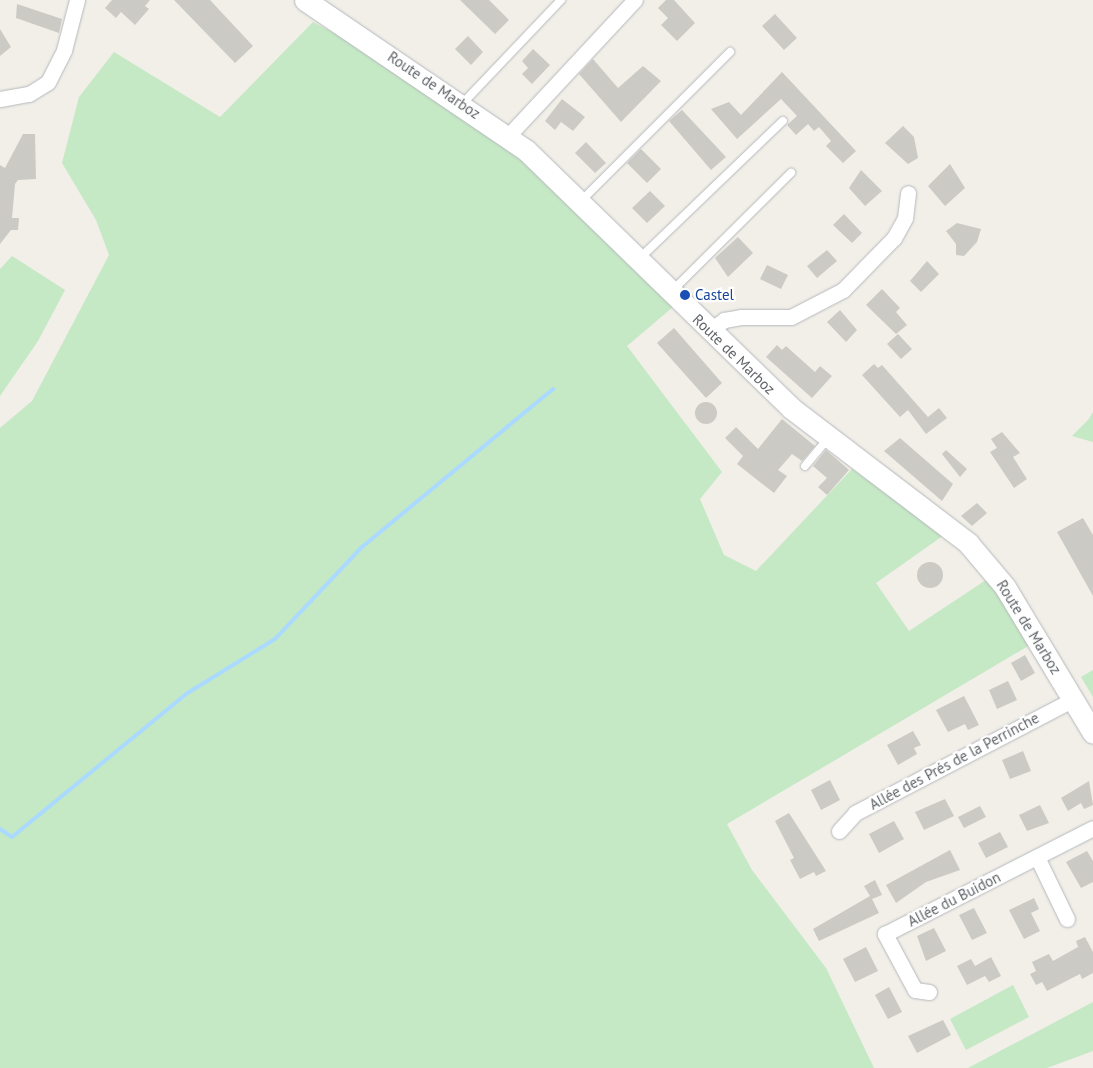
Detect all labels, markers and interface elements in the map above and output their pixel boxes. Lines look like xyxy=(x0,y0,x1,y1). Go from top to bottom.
street label: Route de Marboz xyxy=(384,47,484,123)
place label: Castel xyxy=(695,286,734,304)
marker: Castel xyxy=(679,289,691,301)
street label: Route de Marboz xyxy=(689,310,779,398)
street label: Route de Marboz xyxy=(993,577,1065,677)
street label: Allée des Prés de la Perrinche xyxy=(866,709,1042,813)
street label: Allée du Buidon xyxy=(904,868,1004,930)

